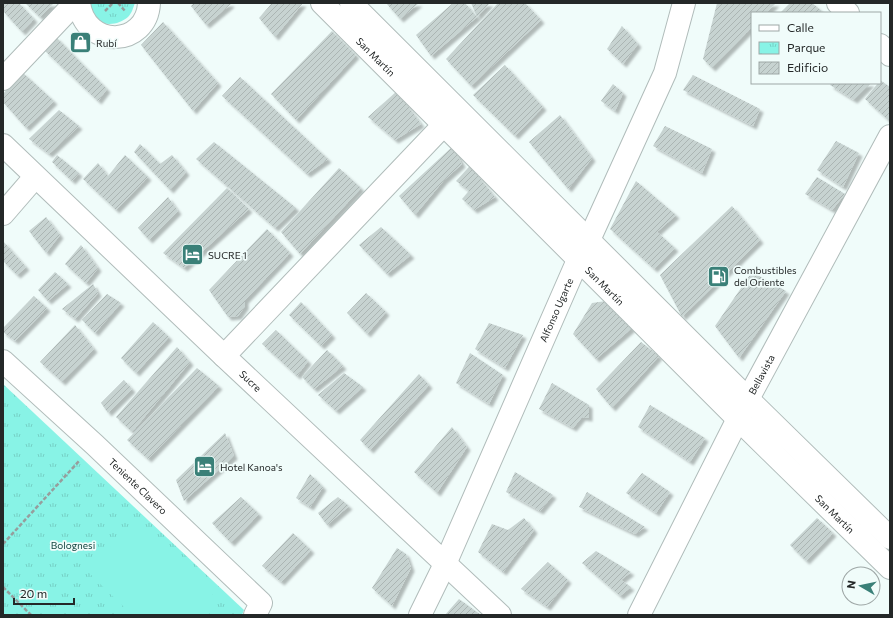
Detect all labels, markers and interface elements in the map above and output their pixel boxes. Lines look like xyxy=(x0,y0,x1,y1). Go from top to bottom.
legend xyxy=(751,12,881,84)
text: Calle xyxy=(787,20,814,34)
shop icon: Rubí xyxy=(67,30,93,56)
street label: San Martín xyxy=(354,35,398,79)
place label: Rubí xyxy=(96,37,117,49)
text: Parque xyxy=(787,40,825,54)
text: Edificio xyxy=(787,60,828,74)
hotel icon: SUCRE 1 xyxy=(179,242,205,268)
place label: SUCRE 1 xyxy=(208,249,247,261)
fuel station icon: Combustibles del Oriente xyxy=(706,263,732,289)
street label: San Martín xyxy=(583,264,627,308)
place label: Combustibles del Oriente xyxy=(734,264,797,288)
street label: Alfonso Ugarte xyxy=(537,276,575,344)
street label: Bellavista xyxy=(746,352,777,396)
street label: Sucre xyxy=(237,368,264,394)
hotel icon: Hotel Kanoa's xyxy=(191,454,217,480)
street label: Teniente Clavero xyxy=(106,455,170,517)
place label: Hotel Kanoa's xyxy=(220,461,283,473)
street label: San Martín xyxy=(813,492,857,536)
park label: Bolognesi xyxy=(51,539,95,551)
north arrow xyxy=(841,566,881,606)
text: N xyxy=(844,579,858,589)
scale bar xyxy=(14,580,74,606)
text: 20 m xyxy=(20,586,47,600)

